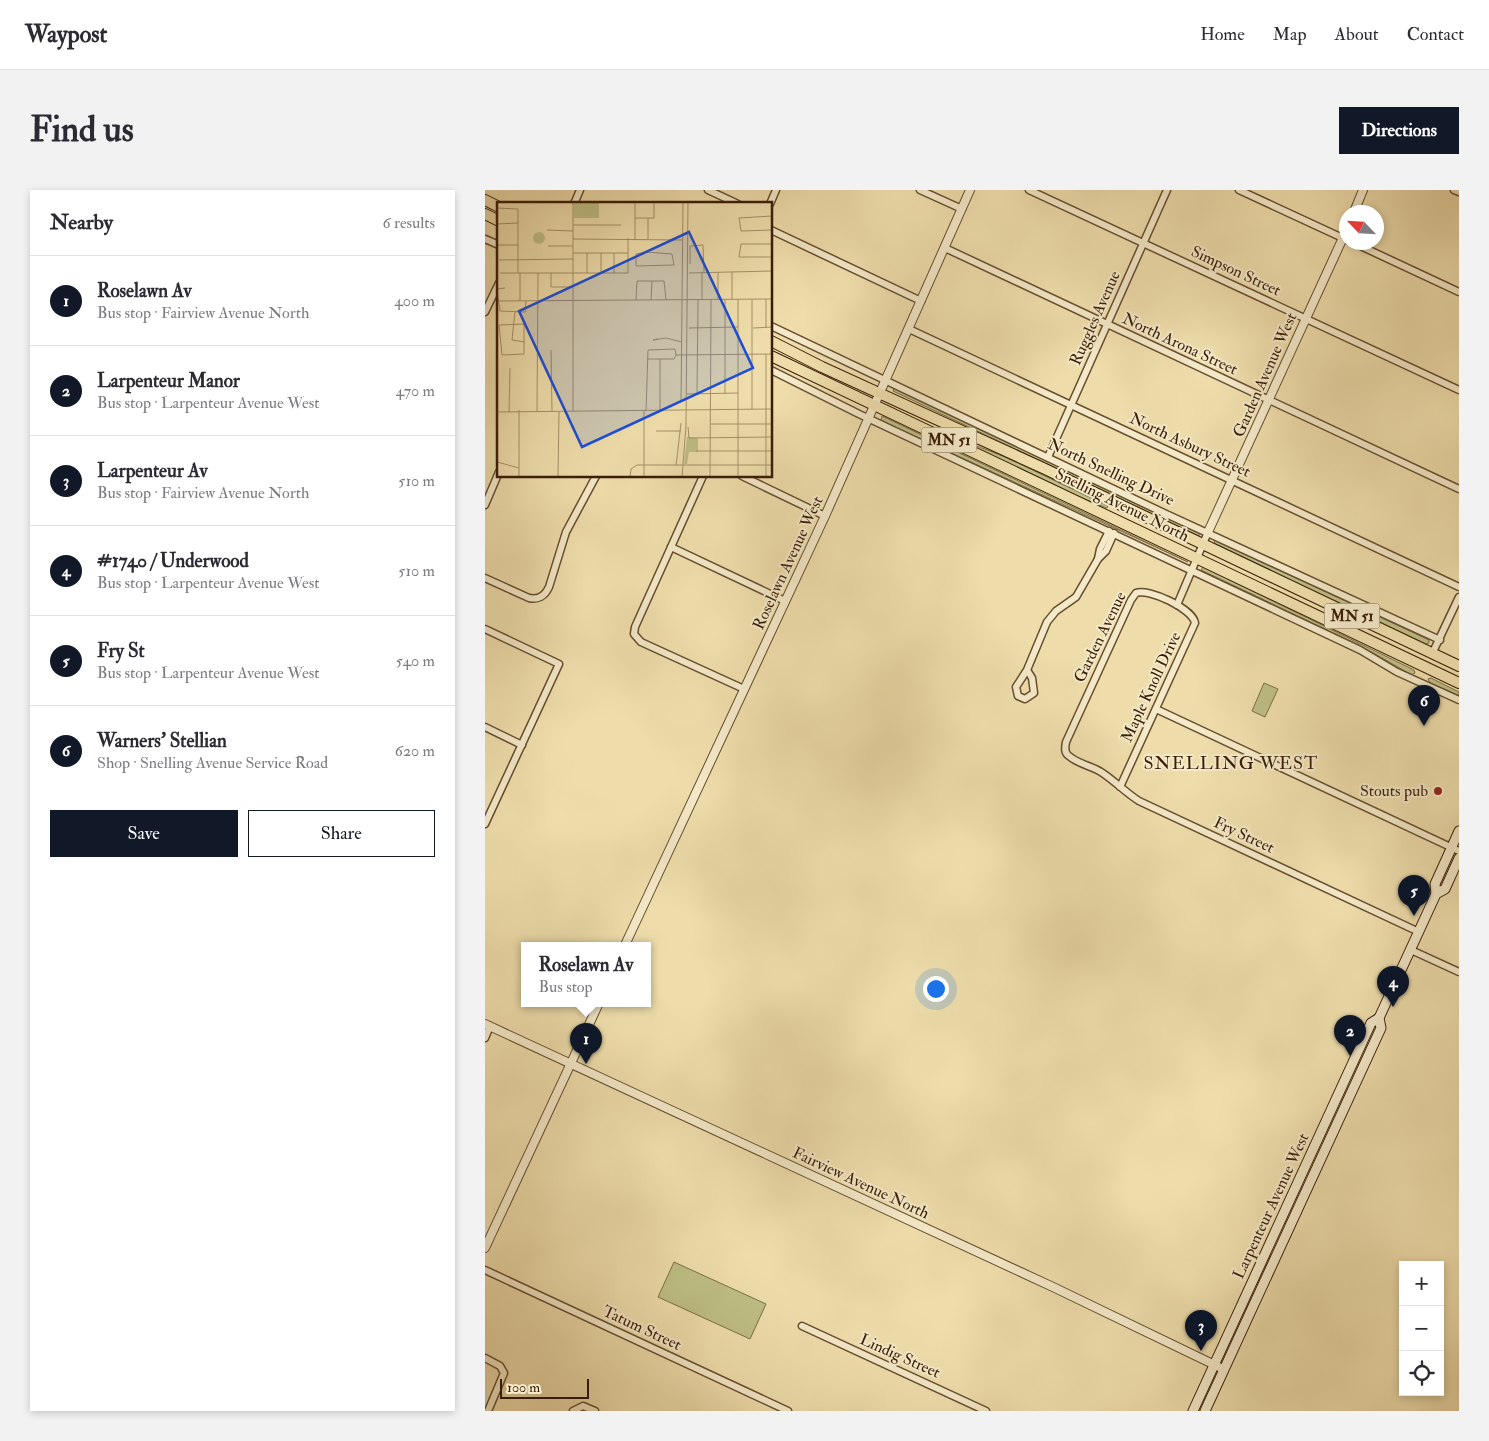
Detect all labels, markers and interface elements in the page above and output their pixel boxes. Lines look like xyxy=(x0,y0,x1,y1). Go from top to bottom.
text: Waypost xyxy=(25,19,107,50)
text: Home xyxy=(1200,23,1245,46)
text: Map xyxy=(1273,23,1307,46)
text: About xyxy=(1335,23,1379,46)
text: Contact xyxy=(1407,23,1464,46)
button: Directions xyxy=(1339,107,1459,154)
text: Find us xyxy=(30,108,134,152)
inset map xyxy=(497,202,773,478)
north arrow xyxy=(1339,205,1384,250)
text: Nearby xyxy=(50,209,113,236)
text: 6 results xyxy=(383,213,435,233)
street label: Simpson Street xyxy=(1187,241,1284,301)
street label: Ruggles Avenue xyxy=(1065,267,1125,368)
text: Roselawn Av xyxy=(97,279,192,303)
text: 1 xyxy=(63,291,69,311)
text: 400 m xyxy=(394,291,435,311)
text: Bus stop · Fairview Avenue North xyxy=(97,303,309,323)
street label: North Arona Street xyxy=(1119,309,1241,379)
street label: Garden Avenue West xyxy=(1229,310,1301,440)
text: Larpenteur Manor xyxy=(97,369,240,393)
text: 2 xyxy=(62,381,70,401)
text: 470 m xyxy=(395,381,435,401)
text: Bus stop · Larpenteur Avenue West xyxy=(97,393,319,413)
street label: North Asbury Street xyxy=(1126,408,1254,482)
road number: MN 51 xyxy=(921,428,977,452)
street label: North Snelling Drive xyxy=(1045,434,1178,510)
text: Larpenteur Av xyxy=(97,459,208,483)
street label: Snelling Avenue North xyxy=(1052,464,1193,546)
text: 3 xyxy=(63,471,69,491)
text: 510 m xyxy=(398,471,435,491)
text: Bus stop · Fairview Avenue North xyxy=(97,483,309,503)
street label: Roselawn Avenue West xyxy=(748,493,828,633)
text: #1740 / Underwood xyxy=(97,549,249,573)
text: 4 xyxy=(62,561,70,581)
text: 510 m xyxy=(398,561,435,581)
text: Bus stop · Larpenteur Avenue West xyxy=(97,573,319,593)
street label: Garden Avenue xyxy=(1069,588,1131,686)
road number: MN 51 xyxy=(1325,604,1379,628)
street label: Maple Knoll Drive xyxy=(1117,628,1186,746)
text: Fry St xyxy=(97,639,145,663)
text: 5 xyxy=(62,651,70,671)
text: 540 m xyxy=(396,651,435,671)
text: Bus stop · Larpenteur Avenue West xyxy=(97,663,319,683)
pin: 6 xyxy=(1408,685,1440,726)
text: Warners' Stellian xyxy=(97,729,227,753)
text: 6 xyxy=(62,741,70,761)
text: 620 m xyxy=(395,741,435,761)
district label: SNELLING WEST xyxy=(1144,752,1318,775)
text: Shop · Snelling Avenue Service Road xyxy=(97,753,328,773)
place label: Stouts pub xyxy=(1360,781,1428,802)
marker: Stouts pub xyxy=(1432,785,1444,797)
button: Save xyxy=(50,810,238,857)
button: Share xyxy=(248,810,435,857)
street label: Fry Street xyxy=(1211,812,1277,858)
pin: 5 xyxy=(1398,875,1430,916)
popup xyxy=(521,942,651,1007)
text: Roselawn Av xyxy=(539,953,633,977)
pin: 4 xyxy=(1377,966,1409,1007)
your location xyxy=(923,976,949,1002)
text: Bus stop xyxy=(539,977,593,997)
pin: 2 xyxy=(1334,1015,1366,1056)
pin: 1 xyxy=(570,1023,602,1064)
street label: Larpenteur Avenue West xyxy=(1228,1130,1314,1282)
street label: Fairview Avenue North xyxy=(790,1143,933,1224)
map controls xyxy=(1399,1261,1444,1396)
button: + xyxy=(1399,1261,1444,1306)
street label: Tatum Street xyxy=(599,1301,685,1355)
button: − xyxy=(1399,1306,1444,1351)
pin: 3 xyxy=(1185,1310,1217,1351)
street label: Lindig Street xyxy=(857,1329,943,1383)
button: locate xyxy=(1399,1351,1444,1396)
scale bar xyxy=(500,1376,589,1399)
text: 100 m xyxy=(507,1379,540,1396)

